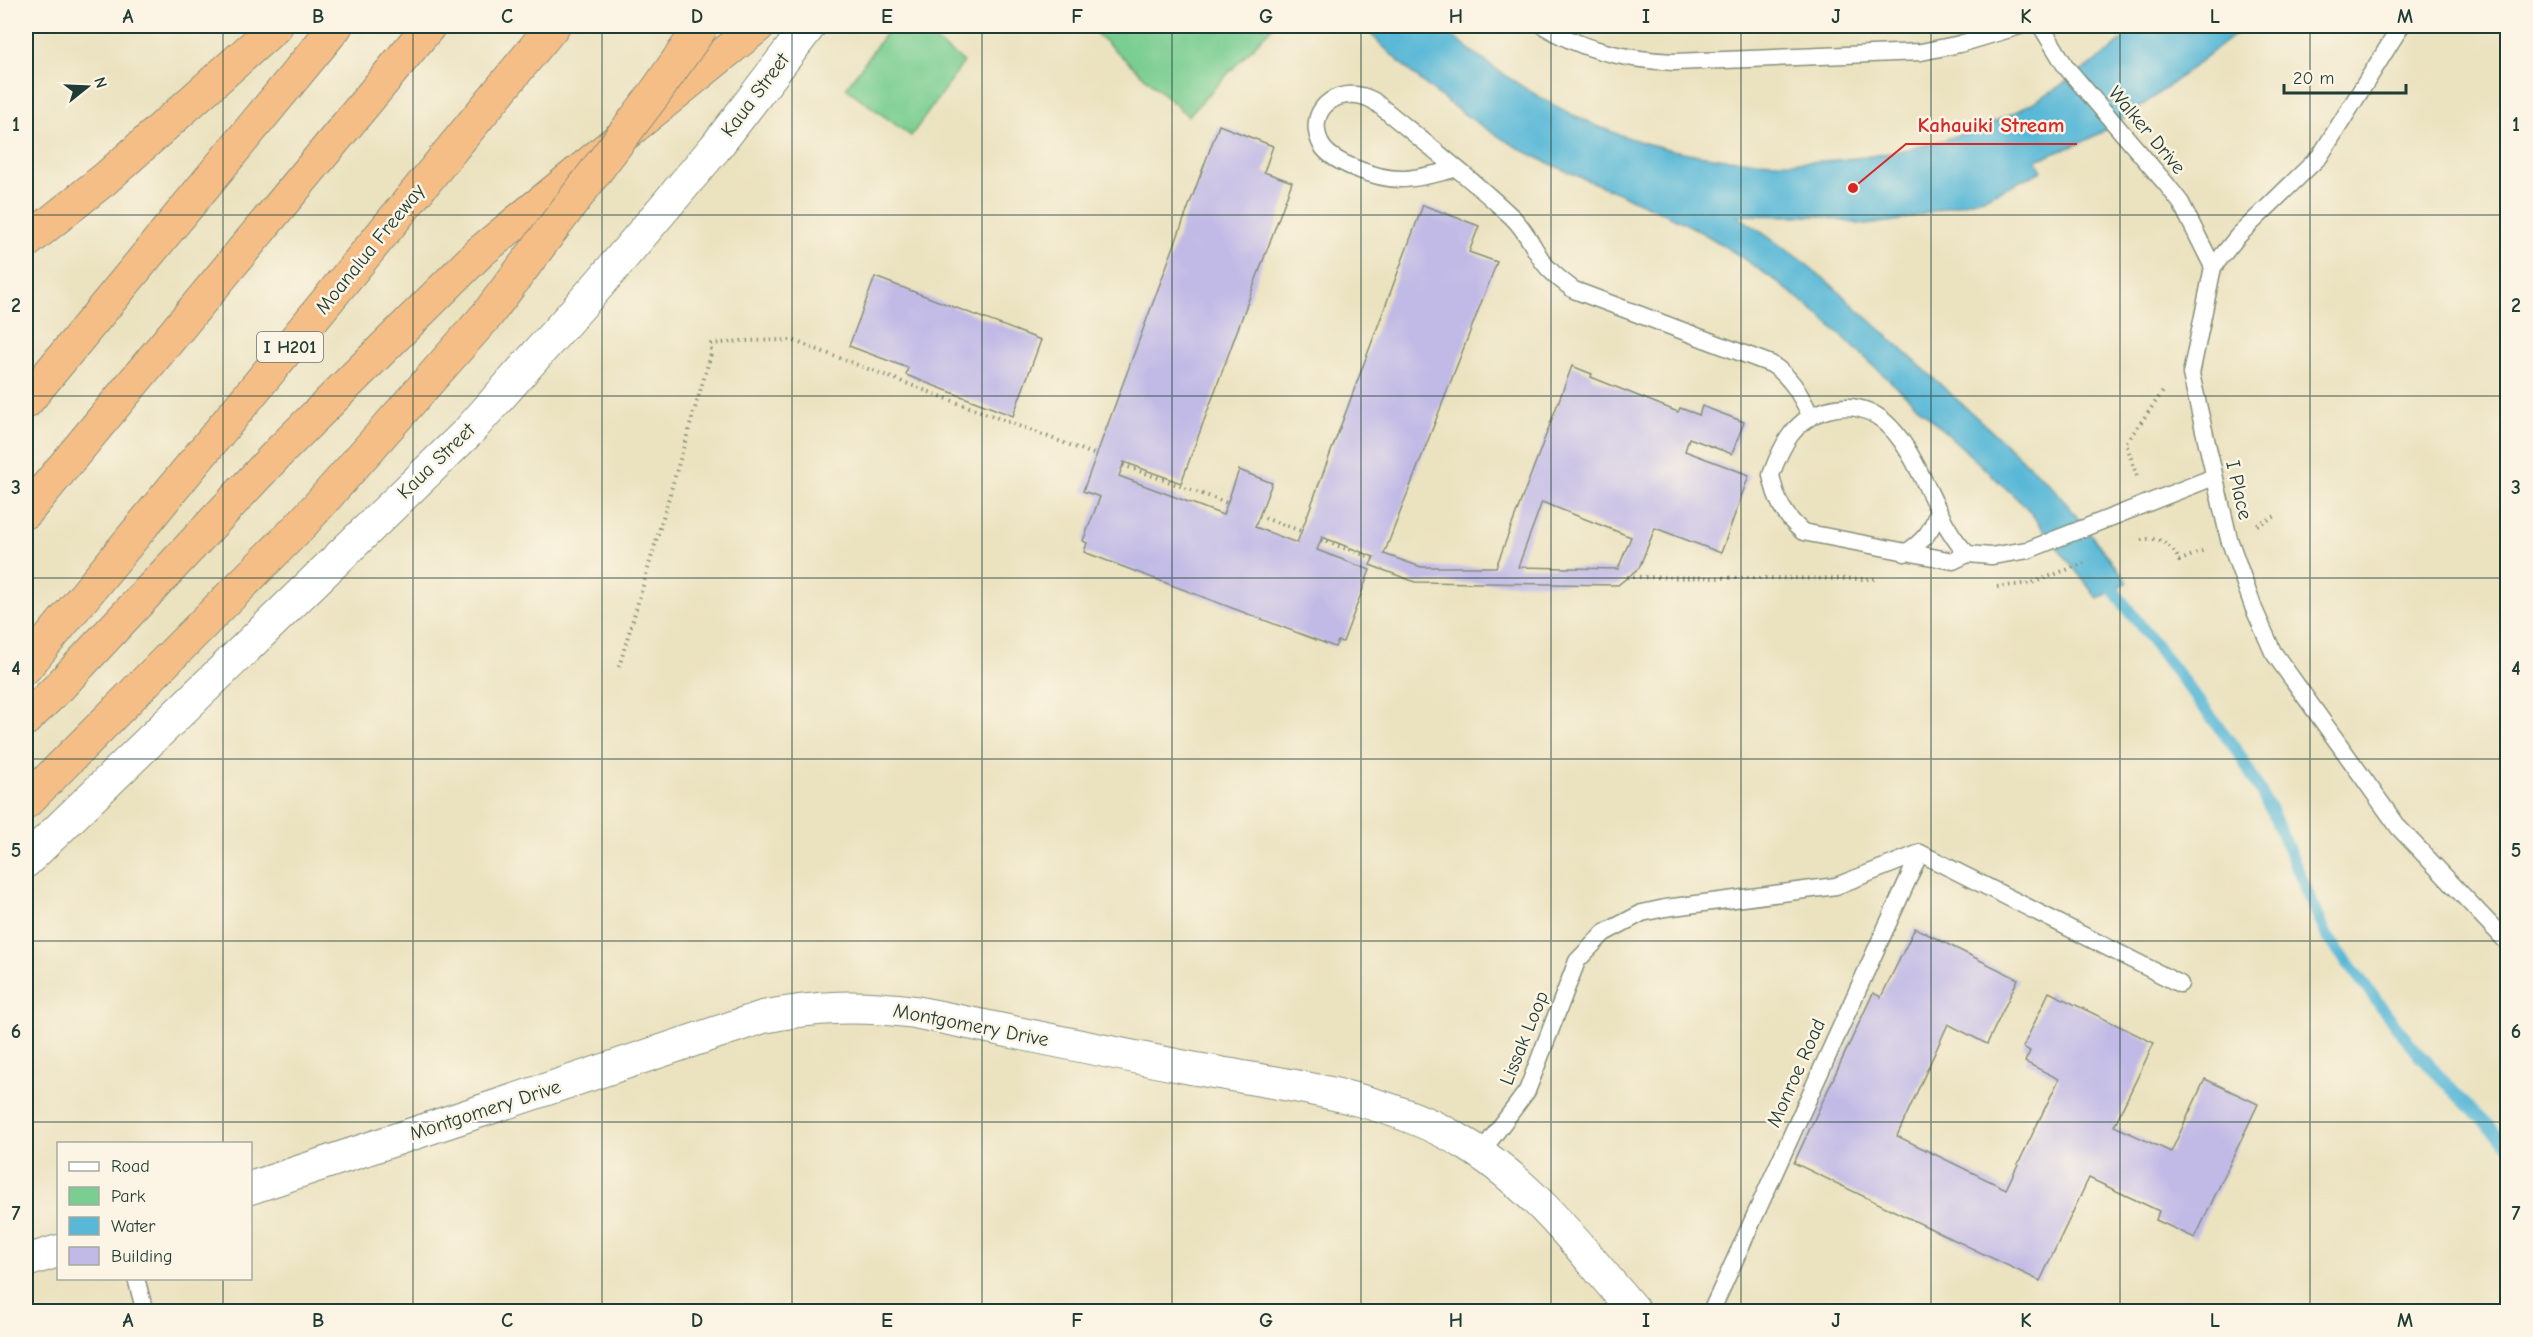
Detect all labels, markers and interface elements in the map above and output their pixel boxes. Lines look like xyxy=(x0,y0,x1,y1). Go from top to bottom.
text: A xyxy=(122,5,134,28)
text: B xyxy=(312,5,324,28)
text: C xyxy=(501,5,513,28)
text: D xyxy=(691,5,703,28)
text: E xyxy=(881,5,893,28)
text: F xyxy=(1071,5,1083,28)
text: G xyxy=(1259,5,1273,28)
text: H xyxy=(1449,5,1463,28)
text: I xyxy=(1642,5,1650,28)
text: J xyxy=(1831,5,1841,28)
text: K xyxy=(2020,5,2032,28)
text: L xyxy=(2210,5,2220,28)
text: M xyxy=(2397,5,2413,28)
street label: Kaua Street xyxy=(716,48,795,141)
north arrow xyxy=(57,57,117,117)
scale bar xyxy=(2284,57,2406,95)
text: 20 m xyxy=(2293,68,2334,89)
text: N xyxy=(90,75,110,90)
street label: Walker Drive xyxy=(2104,81,2190,179)
callout: Kahauiki Stream xyxy=(1906,105,2077,144)
text: 1 xyxy=(12,113,20,136)
text: Kahauiki Stream xyxy=(1918,113,2064,137)
text: 1 xyxy=(2512,113,2520,136)
street label: Moanalua Freeway xyxy=(311,179,430,319)
text: 2 xyxy=(11,294,21,317)
text: 2 xyxy=(2511,294,2521,317)
road number: I H201 xyxy=(257,332,323,362)
street label: Kaua Street xyxy=(392,418,480,504)
street label: I Place xyxy=(2221,458,2257,522)
text: 3 xyxy=(11,476,21,499)
text: 3 xyxy=(2511,476,2521,499)
text: 4 xyxy=(11,657,21,680)
text: 4 xyxy=(2511,657,2521,680)
text: 5 xyxy=(11,839,21,862)
text: 5 xyxy=(2511,839,2521,862)
street label: Lissak Loop xyxy=(1495,988,1553,1088)
street label: Montgomery Drive xyxy=(891,999,1051,1051)
street label: Monroe Road xyxy=(1762,1015,1830,1131)
text: 6 xyxy=(11,1020,21,1043)
text: 6 xyxy=(2511,1020,2521,1043)
street label: Montgomery Drive xyxy=(406,1075,564,1145)
legend xyxy=(57,1142,252,1280)
text: Road xyxy=(111,1156,150,1177)
text: Park xyxy=(111,1186,146,1207)
text: 7 xyxy=(12,1202,21,1225)
text: 7 xyxy=(2512,1202,2521,1225)
text: Water xyxy=(111,1216,156,1237)
text: Building xyxy=(111,1246,173,1267)
text: A xyxy=(122,1309,134,1332)
text: B xyxy=(312,1309,324,1332)
text: C xyxy=(501,1309,513,1332)
text: D xyxy=(691,1309,703,1332)
text: E xyxy=(881,1309,893,1332)
text: F xyxy=(1071,1309,1083,1332)
text: G xyxy=(1259,1309,1273,1332)
text: H xyxy=(1449,1309,1463,1332)
text: I xyxy=(1642,1309,1650,1332)
text: J xyxy=(1831,1309,1841,1332)
text: K xyxy=(2020,1309,2032,1332)
text: L xyxy=(2210,1309,2220,1332)
text: M xyxy=(2397,1309,2413,1332)

